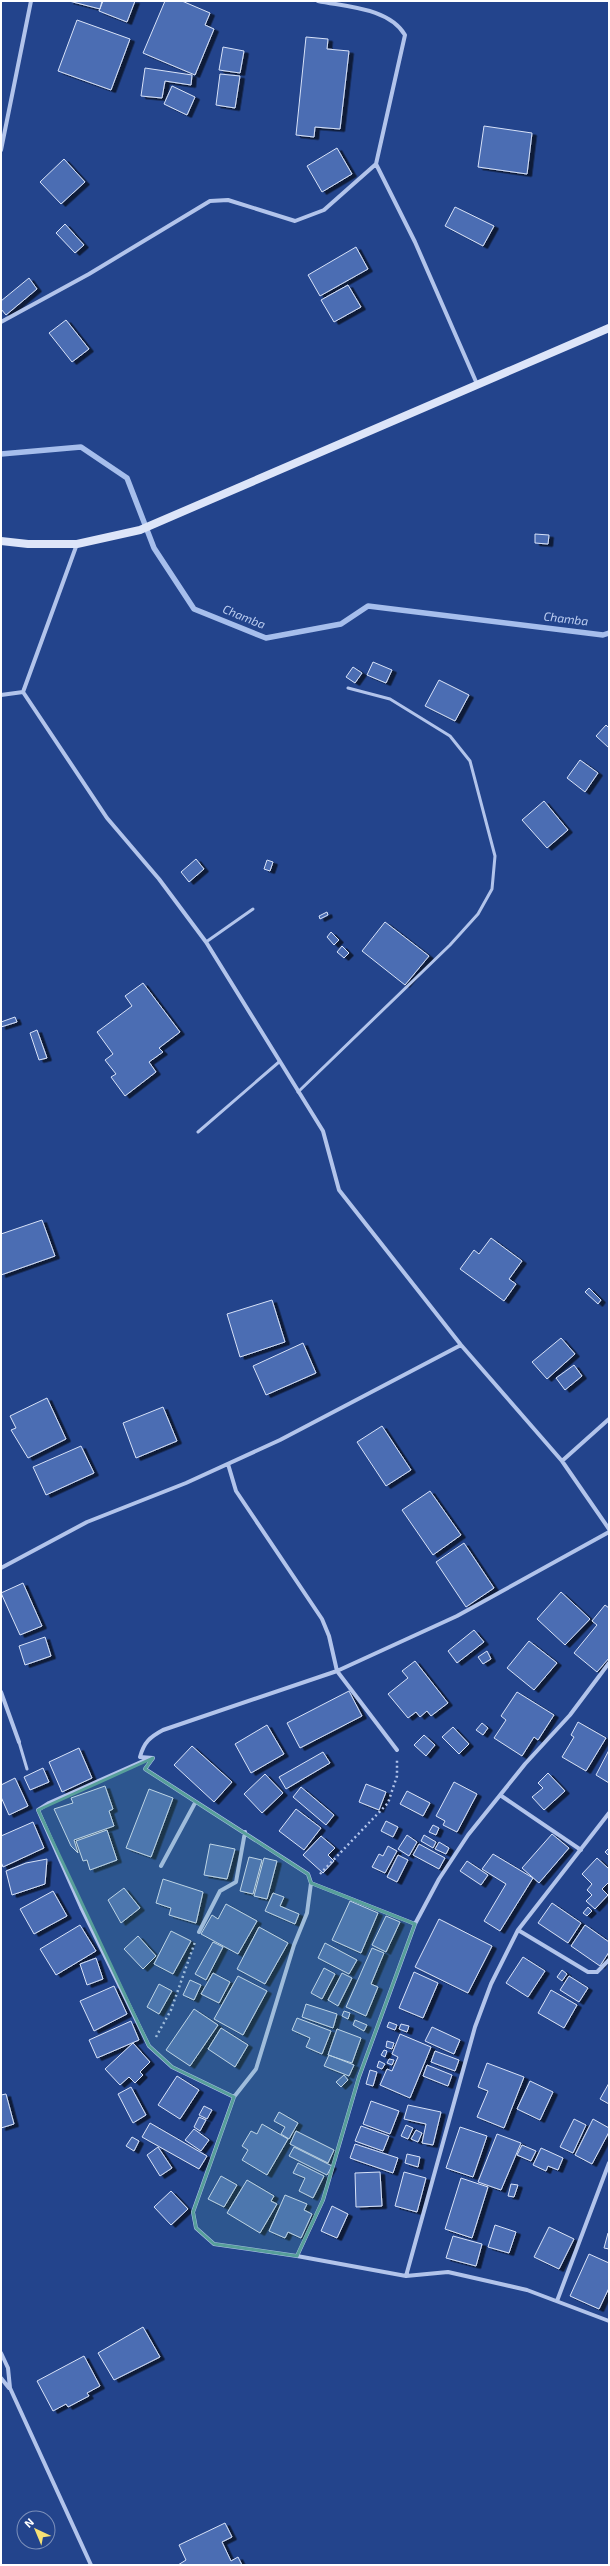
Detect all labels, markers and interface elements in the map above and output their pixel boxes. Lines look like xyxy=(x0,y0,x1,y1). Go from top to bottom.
water label: Chamba xyxy=(221,601,268,631)
water label: Chamba xyxy=(543,608,589,628)
north arrow xyxy=(16,2510,56,2550)
text: N xyxy=(21,2515,36,2530)

